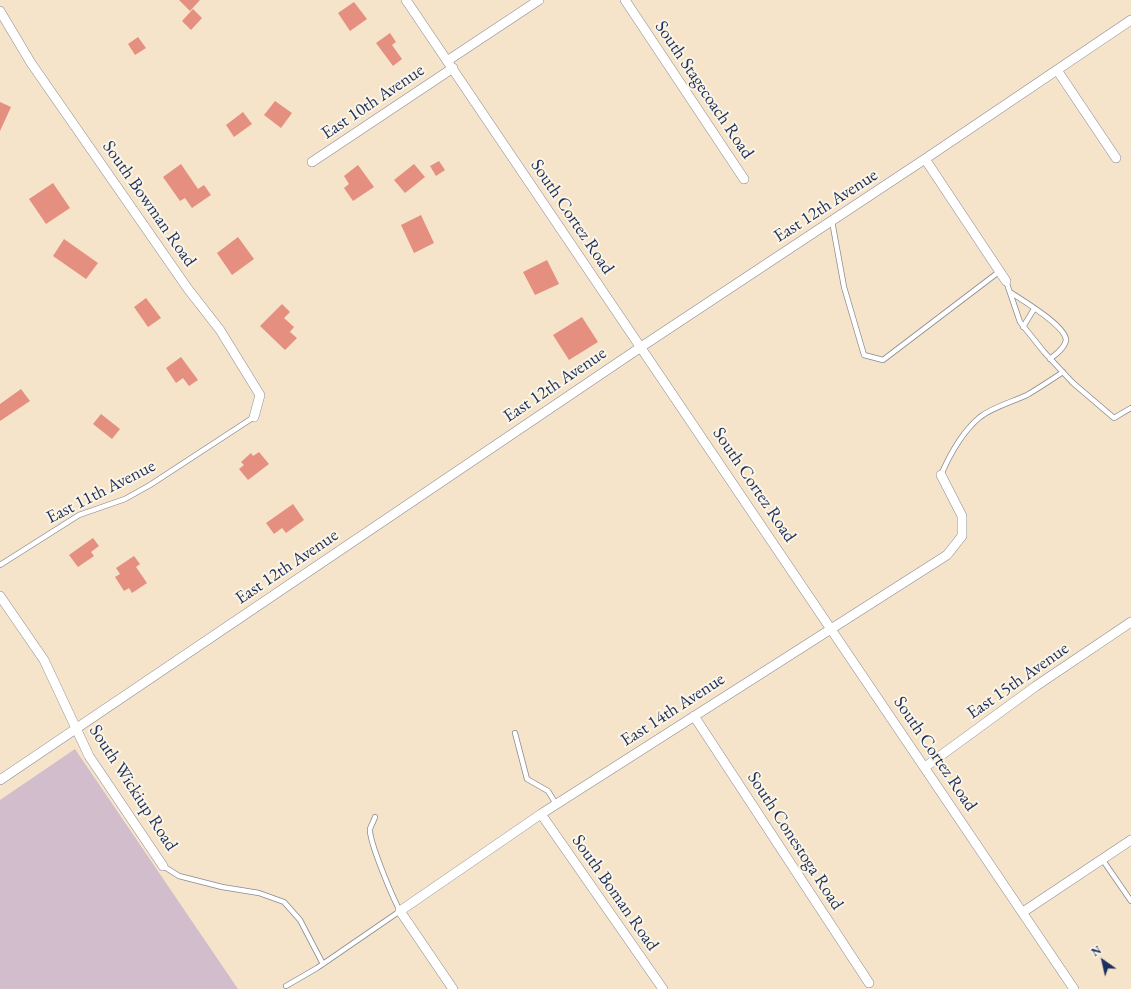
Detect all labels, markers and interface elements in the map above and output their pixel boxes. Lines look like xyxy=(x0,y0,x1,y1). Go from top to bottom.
street label: South Stagecoach Road xyxy=(650,17,758,163)
street label: East 10th Avenue xyxy=(317,60,429,144)
street label: South Bowman Road xyxy=(97,137,201,271)
street label: South Cortez Road xyxy=(526,156,618,278)
street label: East 12th Avenue xyxy=(770,164,882,248)
street label: East 12th Avenue xyxy=(499,343,611,427)
street label: South Cortez Road xyxy=(708,424,800,546)
street label: East 11th Avenue xyxy=(43,455,159,529)
street label: East 12th Avenue xyxy=(231,525,343,609)
street label: East 15th Avenue xyxy=(963,638,1073,724)
street label: East 14th Avenue xyxy=(617,668,729,752)
street label: South Cortez Road xyxy=(889,693,981,815)
street label: South Wickiup Road xyxy=(84,721,182,855)
street label: South Conestoga Road xyxy=(742,768,848,914)
street label: South Boman Road xyxy=(567,831,663,955)
north arrow xyxy=(1083,941,1123,981)
text: N xyxy=(1089,943,1104,959)

